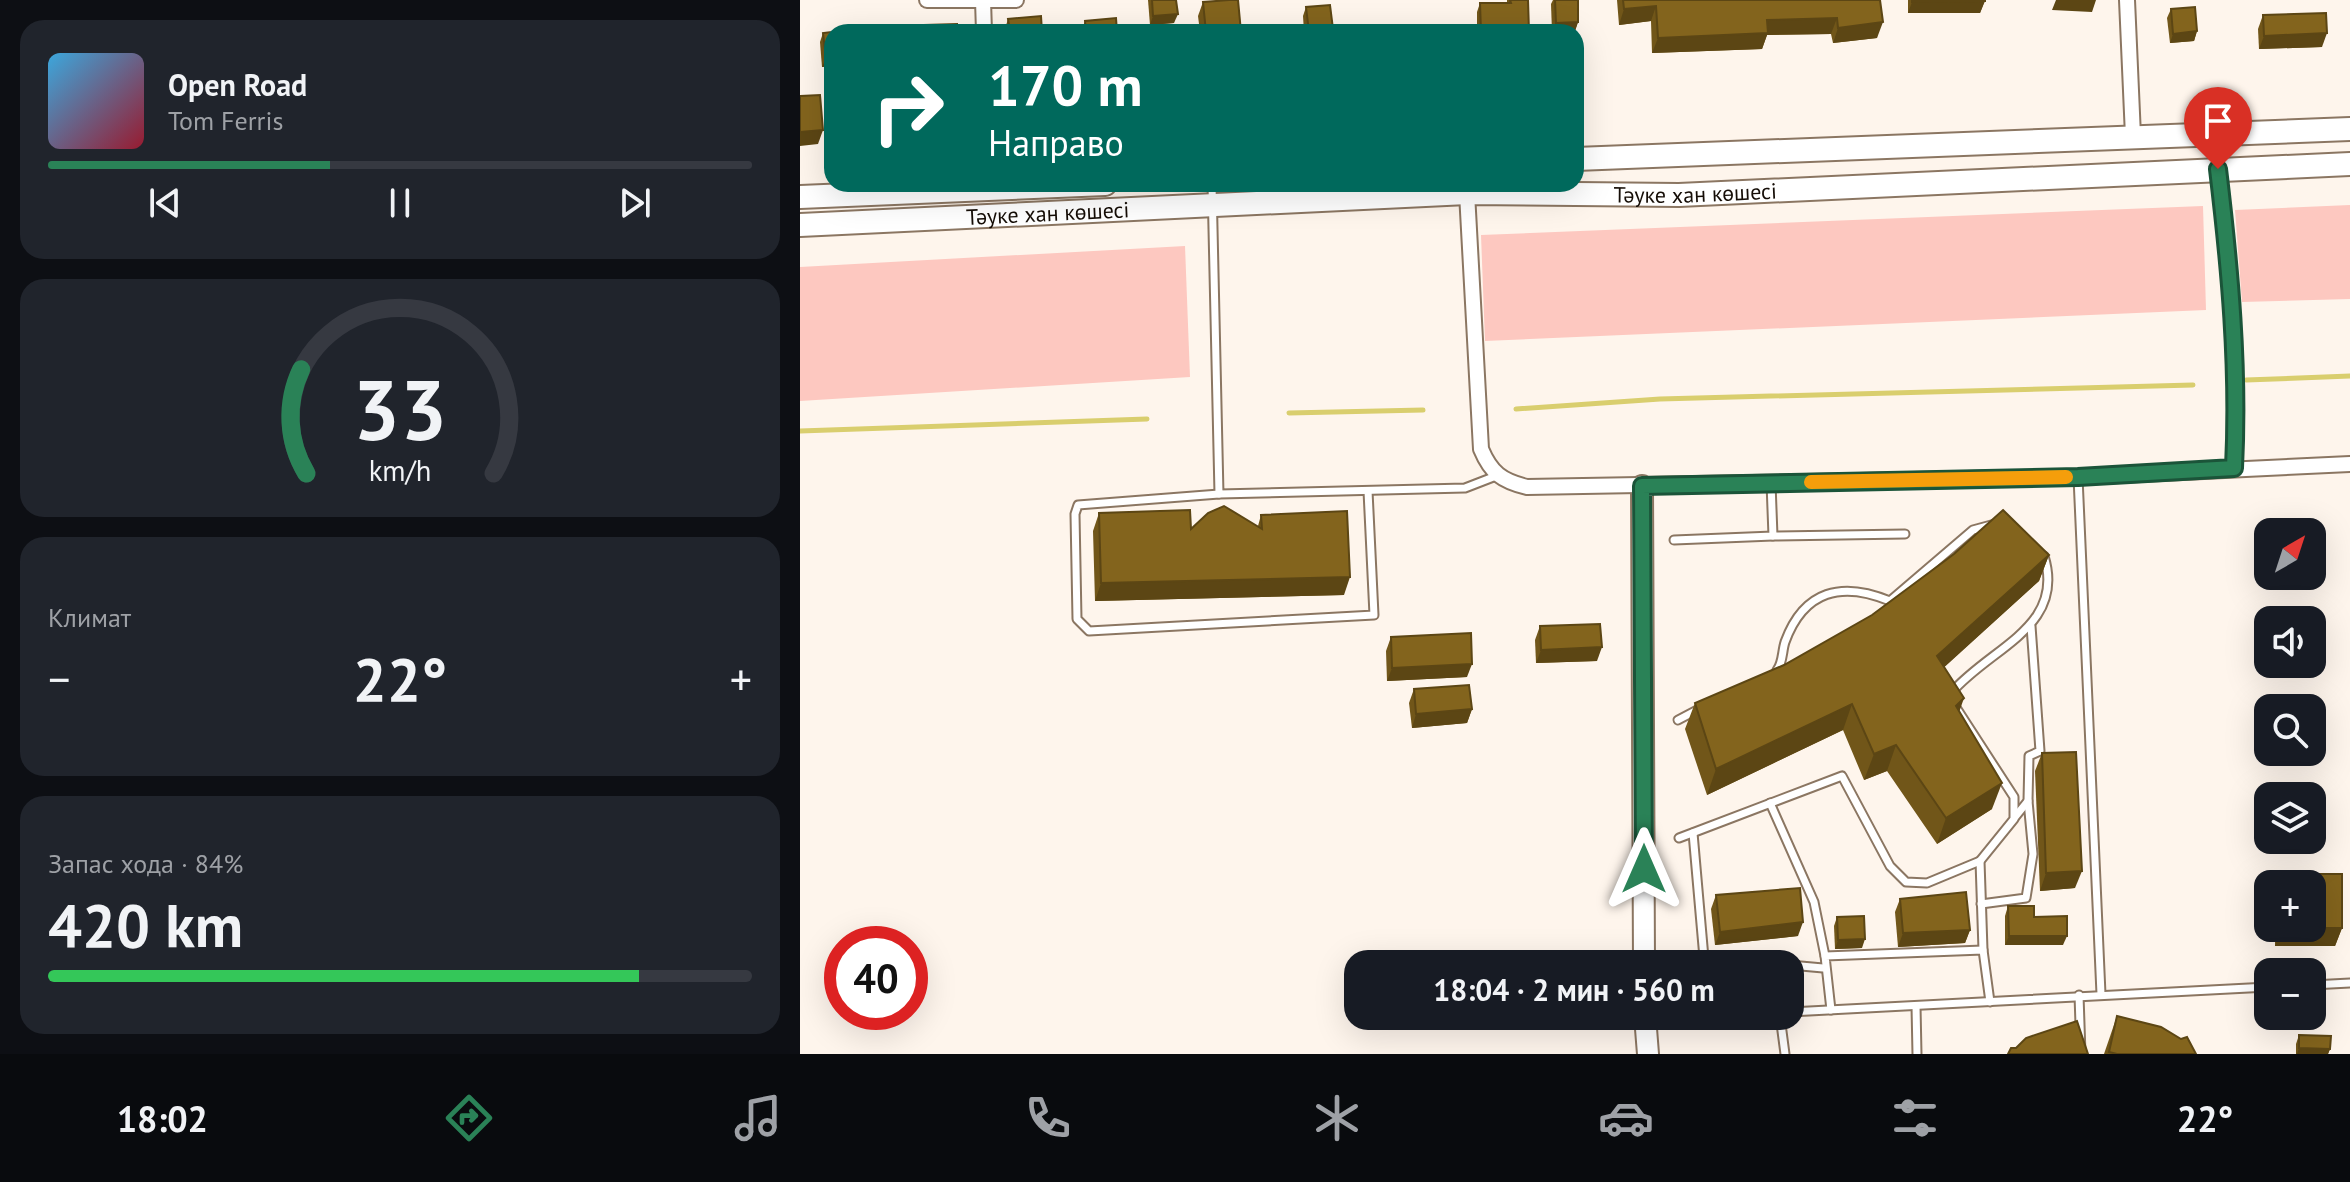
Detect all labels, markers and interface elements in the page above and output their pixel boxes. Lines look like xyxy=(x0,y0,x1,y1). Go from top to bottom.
text: 170 m xyxy=(988,49,1143,121)
icon: right xyxy=(856,56,960,160)
text: Open Road xyxy=(168,65,307,104)
pin xyxy=(2184,87,2252,169)
icon: arrive xyxy=(2196,99,2240,143)
text: Tom Ferris xyxy=(168,104,283,137)
text: Направо xyxy=(988,119,1124,166)
street label: Тәуке хан көшесі xyxy=(1613,176,1777,209)
icon: previous xyxy=(143,181,187,225)
icon: pause xyxy=(378,181,422,225)
icon: next xyxy=(613,181,657,225)
street label: Тәуке хан көшесі xyxy=(965,195,1130,231)
text: 33 xyxy=(353,354,447,462)
text: km/h xyxy=(369,452,431,489)
north arrow xyxy=(2254,518,2326,590)
map controls xyxy=(2254,518,2326,1030)
text: Климат xyxy=(48,601,131,634)
button: sound xyxy=(2254,606,2326,678)
text: 22° xyxy=(353,640,447,718)
text: − xyxy=(48,650,70,707)
text: + xyxy=(730,650,752,707)
button: search xyxy=(2254,694,2326,766)
button: layers xyxy=(2254,782,2326,854)
position arrow xyxy=(1602,827,1686,911)
text: Запас хода · 84% xyxy=(48,847,243,880)
button: + xyxy=(2254,870,2326,942)
text: 420 km xyxy=(48,886,243,964)
speed limit sign: 40 xyxy=(824,926,928,1030)
button: − xyxy=(2254,958,2326,1030)
text: 18:04 · 2 мин · 560 m xyxy=(1433,970,1715,1009)
icon: directions xyxy=(441,1090,497,1146)
icon: music xyxy=(730,1090,786,1146)
icon: phone xyxy=(1020,1090,1076,1146)
icon: climate xyxy=(1309,1090,1365,1146)
icon: car xyxy=(1598,1090,1654,1146)
icon: filters xyxy=(1887,1090,1943,1146)
text: 18:02 xyxy=(117,1095,208,1142)
text: 22° xyxy=(2177,1095,2233,1142)

